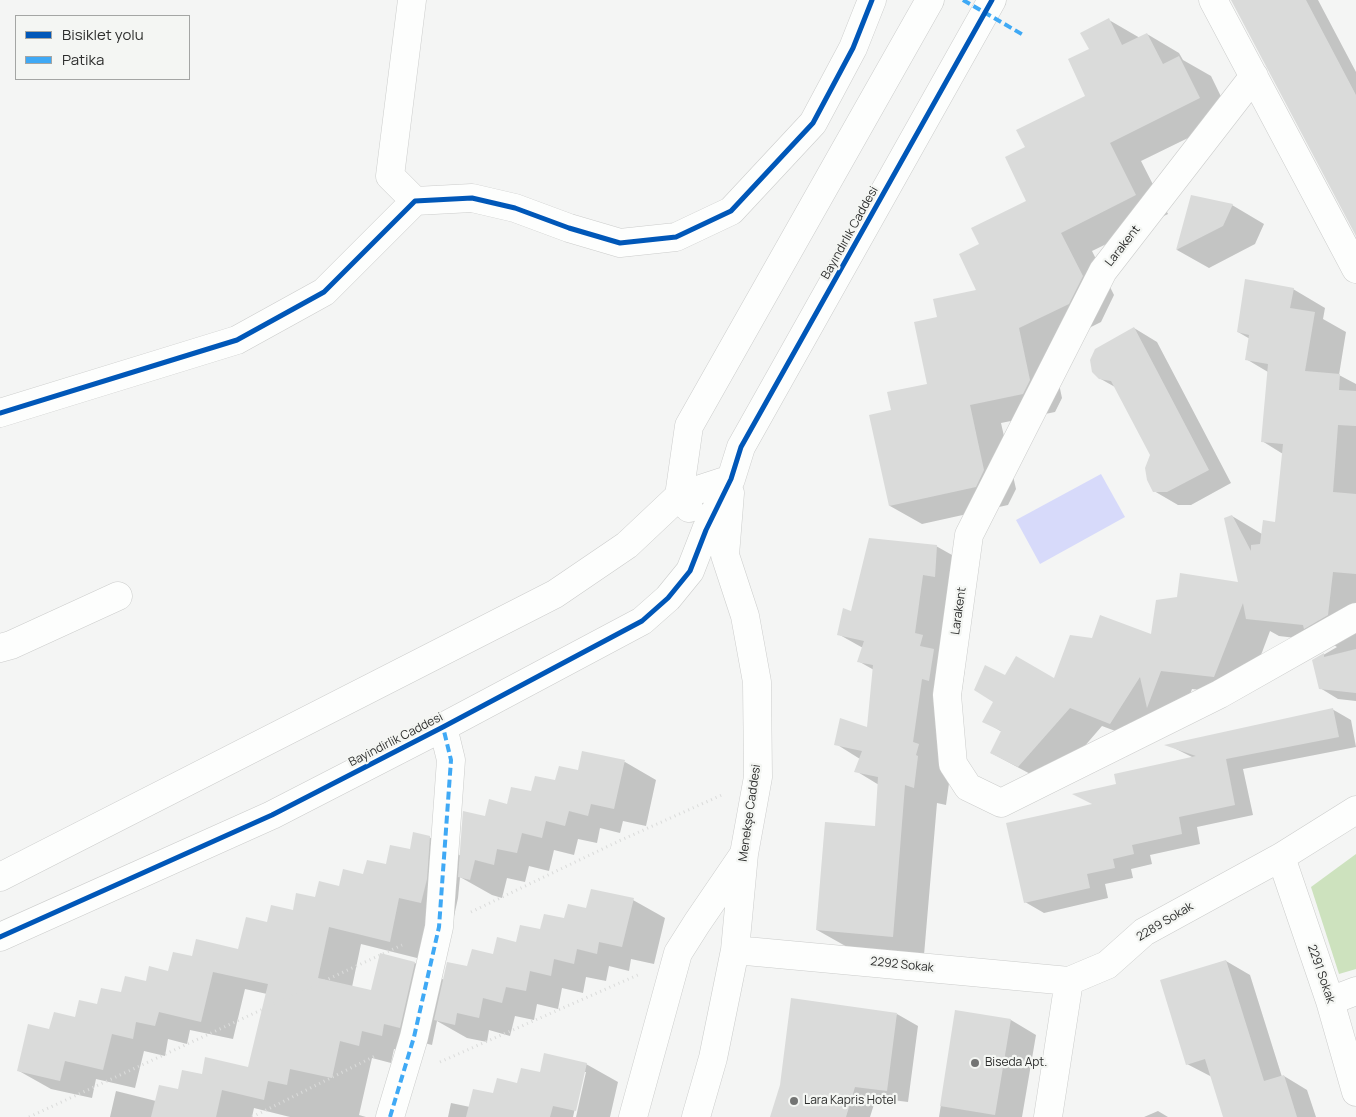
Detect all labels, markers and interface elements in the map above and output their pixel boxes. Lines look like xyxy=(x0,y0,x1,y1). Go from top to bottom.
legend xyxy=(15,15,190,80)
text: Bisiklet yolu xyxy=(62,24,144,45)
text: Patika xyxy=(62,49,104,70)
street label: Bayındırlık Caddesi xyxy=(819,184,881,282)
street label: Larakent xyxy=(1103,223,1143,269)
street label: Larakent xyxy=(949,586,969,636)
street label: Bayindirlik Caddesi xyxy=(347,710,445,770)
street label: Menekşe Caddesi xyxy=(736,763,764,863)
street label: 2289 Sokak xyxy=(1134,899,1196,945)
street label: 2291 Sokak xyxy=(1304,943,1338,1005)
street label: 2292 Sokak xyxy=(870,955,934,975)
place label: Biseda Apt. xyxy=(985,1056,1047,1070)
marker: Biseda Apt. xyxy=(969,1057,981,1069)
place label: Lara Kapris Hotel xyxy=(804,1094,896,1108)
marker: Lara Kapris Hotel xyxy=(788,1095,800,1107)

